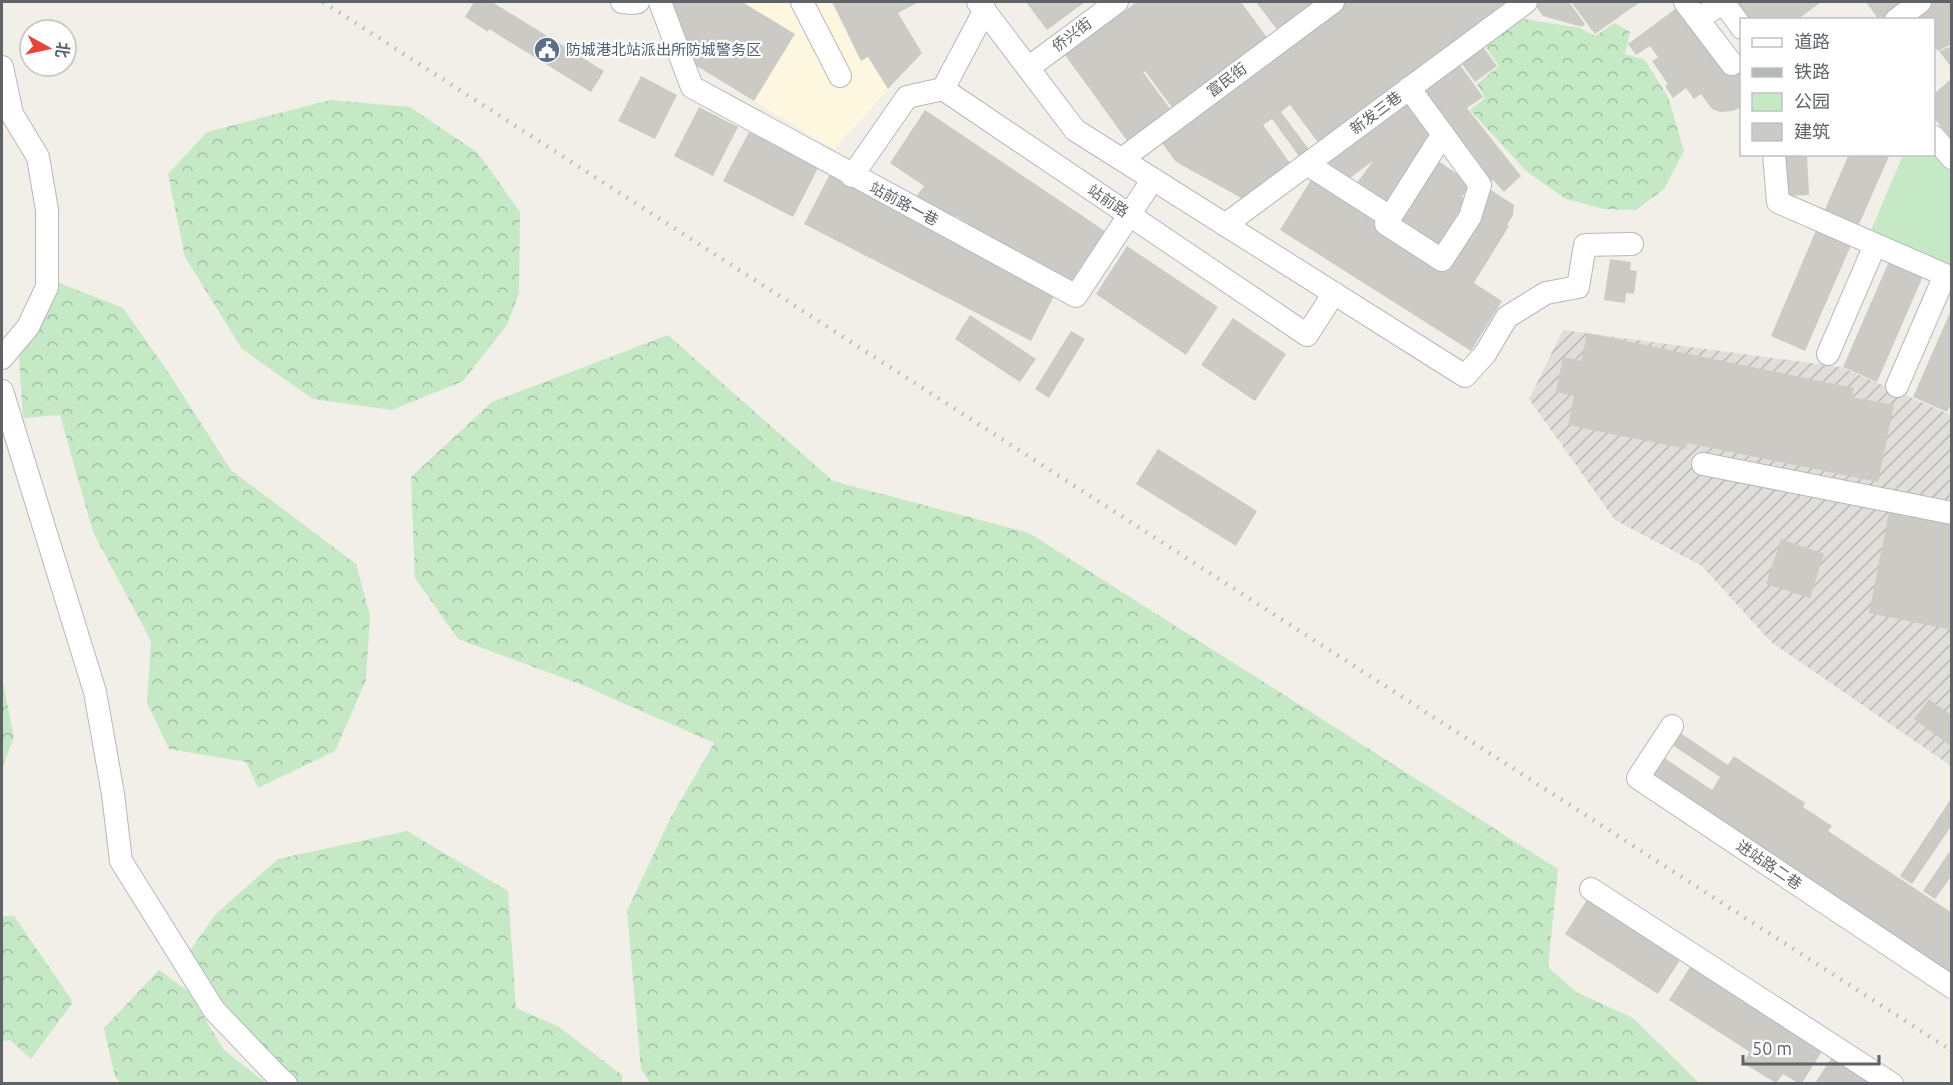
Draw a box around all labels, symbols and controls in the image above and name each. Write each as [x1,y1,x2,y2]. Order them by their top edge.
street label: 侨兴街 [1049,14,1095,55]
north arrow [18,18,78,78]
legend [1740,18,1935,156]
text: 道路 [1794,31,1830,51]
public building icon: 防城港北站派出所防城警务区 [532,35,562,65]
text: 北 [53,41,73,59]
place label: 防城港北站派出所防城警务区 [566,41,761,58]
street label: 富民街 [1204,59,1250,100]
text: 铁路 [1794,61,1830,81]
street label: 新发三巷 [1347,88,1405,137]
text: 公园 [1794,91,1830,111]
text: 建筑 [1794,121,1830,141]
street label: 站前路一巷 [867,178,941,229]
street label: 站前路 [1085,181,1132,220]
street label: 进站路二巷 [1733,837,1805,893]
scale bar [1743,1028,1880,1066]
text: 50 m [1752,1038,1792,1058]

